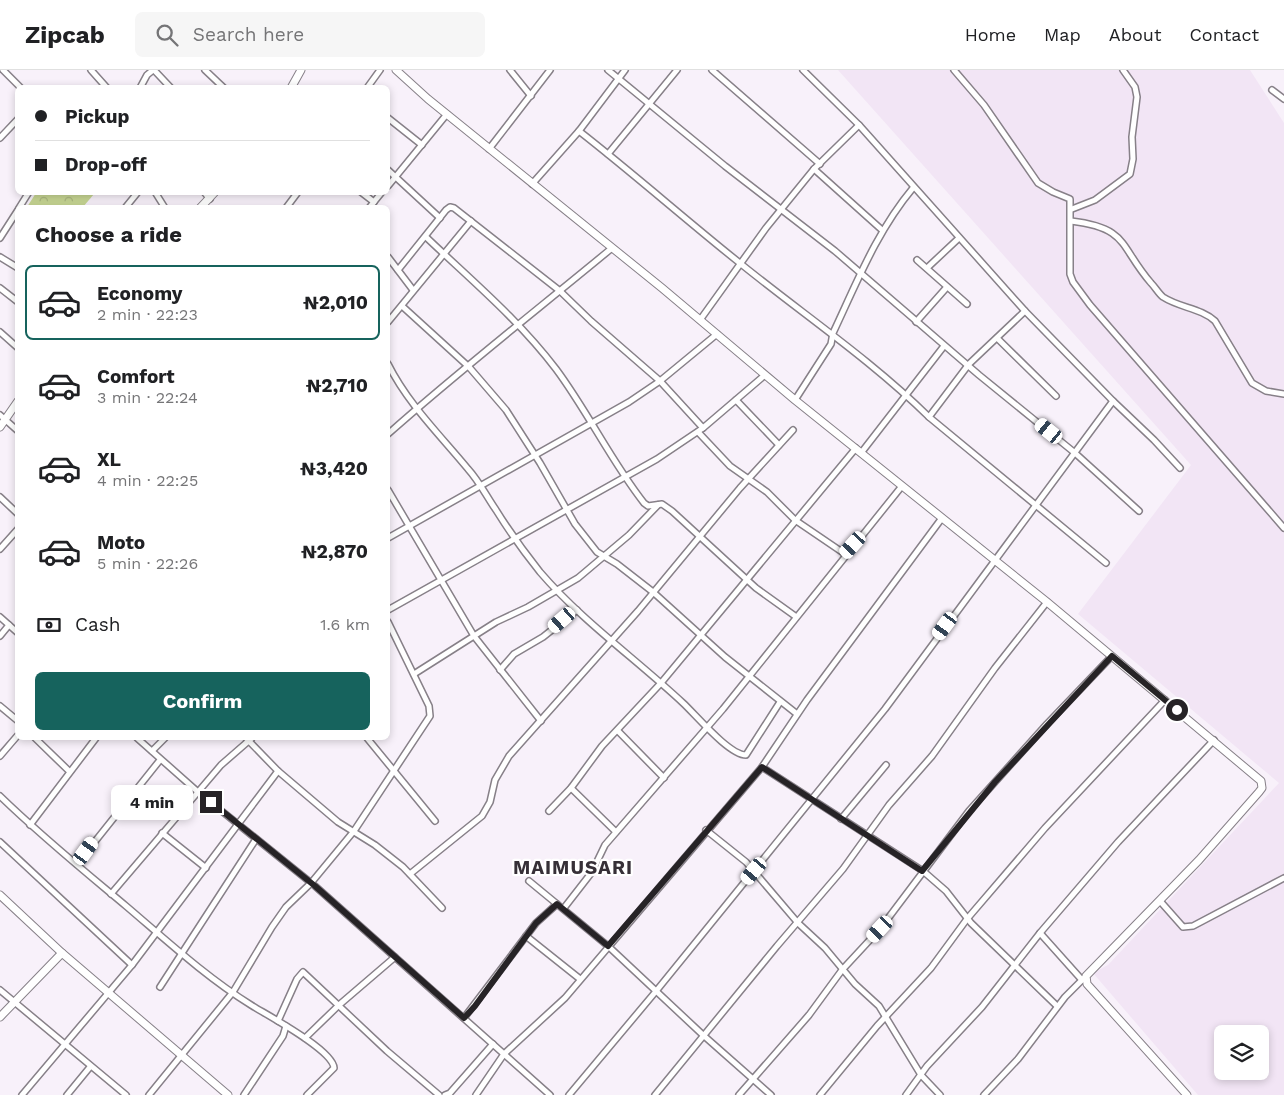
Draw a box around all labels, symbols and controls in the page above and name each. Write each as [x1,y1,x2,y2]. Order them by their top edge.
search box [135,12,485,57]
text: Zipcab [25,21,105,49]
icon: search [153,21,181,49]
text: Search here [193,23,304,46]
text: Home [965,24,1016,45]
text: Map [1044,24,1081,45]
text: About [1109,24,1161,45]
text: Contact [1189,24,1259,45]
text: Pickup [65,105,129,128]
text: Drop-off [65,153,147,176]
text: Choose a ride [35,222,182,247]
icon: car [37,280,82,325]
text: Economy [97,282,182,305]
text: ₦2,010 [303,291,368,314]
text: 2 min · 22:23 [97,305,198,324]
icon: car [37,363,82,408]
text: Comfort [97,365,175,388]
text: ₦2,710 [306,374,368,397]
text: 3 min · 22:24 [97,388,198,407]
car [1032,416,1065,446]
icon: car [37,446,82,491]
text: XL [97,448,121,471]
text: ₦3,420 [300,457,368,480]
text: 4 min · 22:25 [97,471,198,490]
icon: car [37,529,82,574]
car [837,529,868,561]
text: Moto [97,531,145,554]
text: ₦2,870 [301,540,368,563]
text: 5 min · 22:26 [97,554,198,573]
car [545,604,578,636]
car [930,609,959,643]
icon: cash [35,611,63,639]
text: Cash [75,613,121,636]
text: 1.6 km [320,615,370,634]
button: Confirm [35,672,370,730]
route start [1166,699,1188,721]
callout: 4 min [111,784,194,820]
route end [200,791,222,813]
text: 4 min [130,793,174,812]
car [71,834,100,868]
car [738,855,769,887]
district label: MAIMUSARI [513,856,633,879]
car [864,913,895,945]
map controls [1214,1025,1269,1080]
button: layers [1214,1025,1269,1080]

